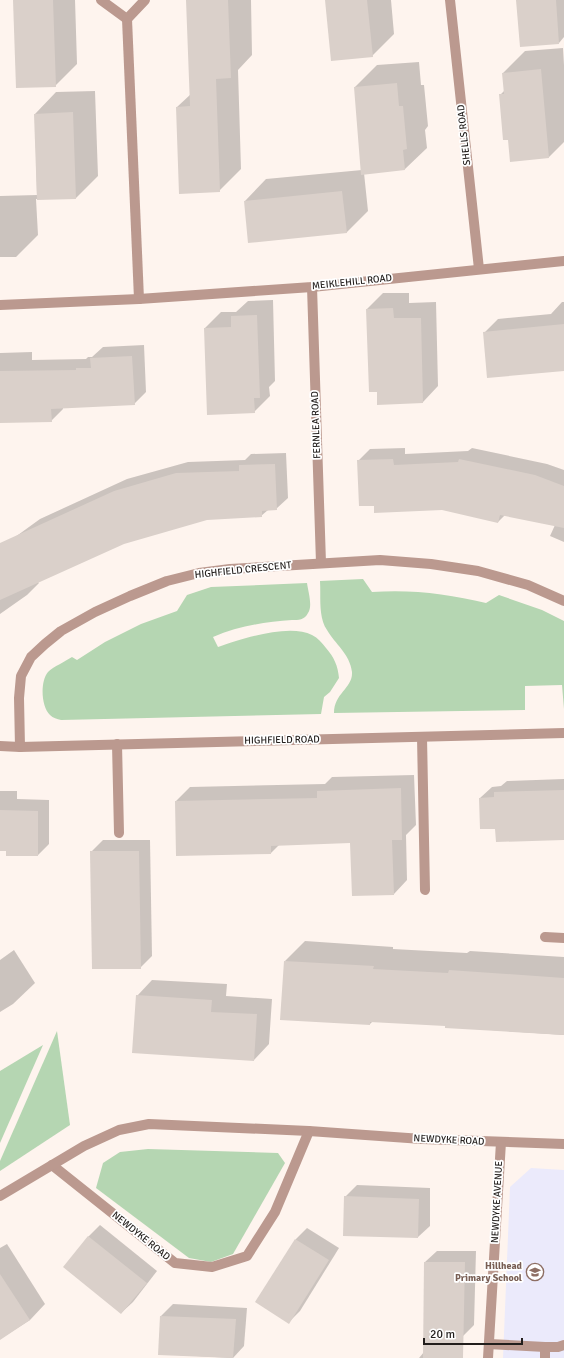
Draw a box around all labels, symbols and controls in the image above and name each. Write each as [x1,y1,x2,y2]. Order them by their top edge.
street label: SHELLS ROAD [455,104,473,166]
street label: MEIKLEHILL ROAD [311,272,393,292]
street label: FERNLEA ROAD [309,391,323,459]
street label: HIGHFIELD CRESCENT [194,559,292,581]
street label: HIGHFIELD ROAD [244,733,320,747]
street label: NEWDYKE ROAD [413,1132,485,1148]
street label: NEWDYKE AVENUE [489,1160,505,1243]
street label: NEWDYKE ROAD [110,1209,172,1263]
place label: Hillhead Primary School [455,1260,523,1284]
school or university icon: Hillhead Primary School [525,1262,545,1282]
scale bar [424,1320,522,1346]
text: 20 m [430,1327,455,1342]

